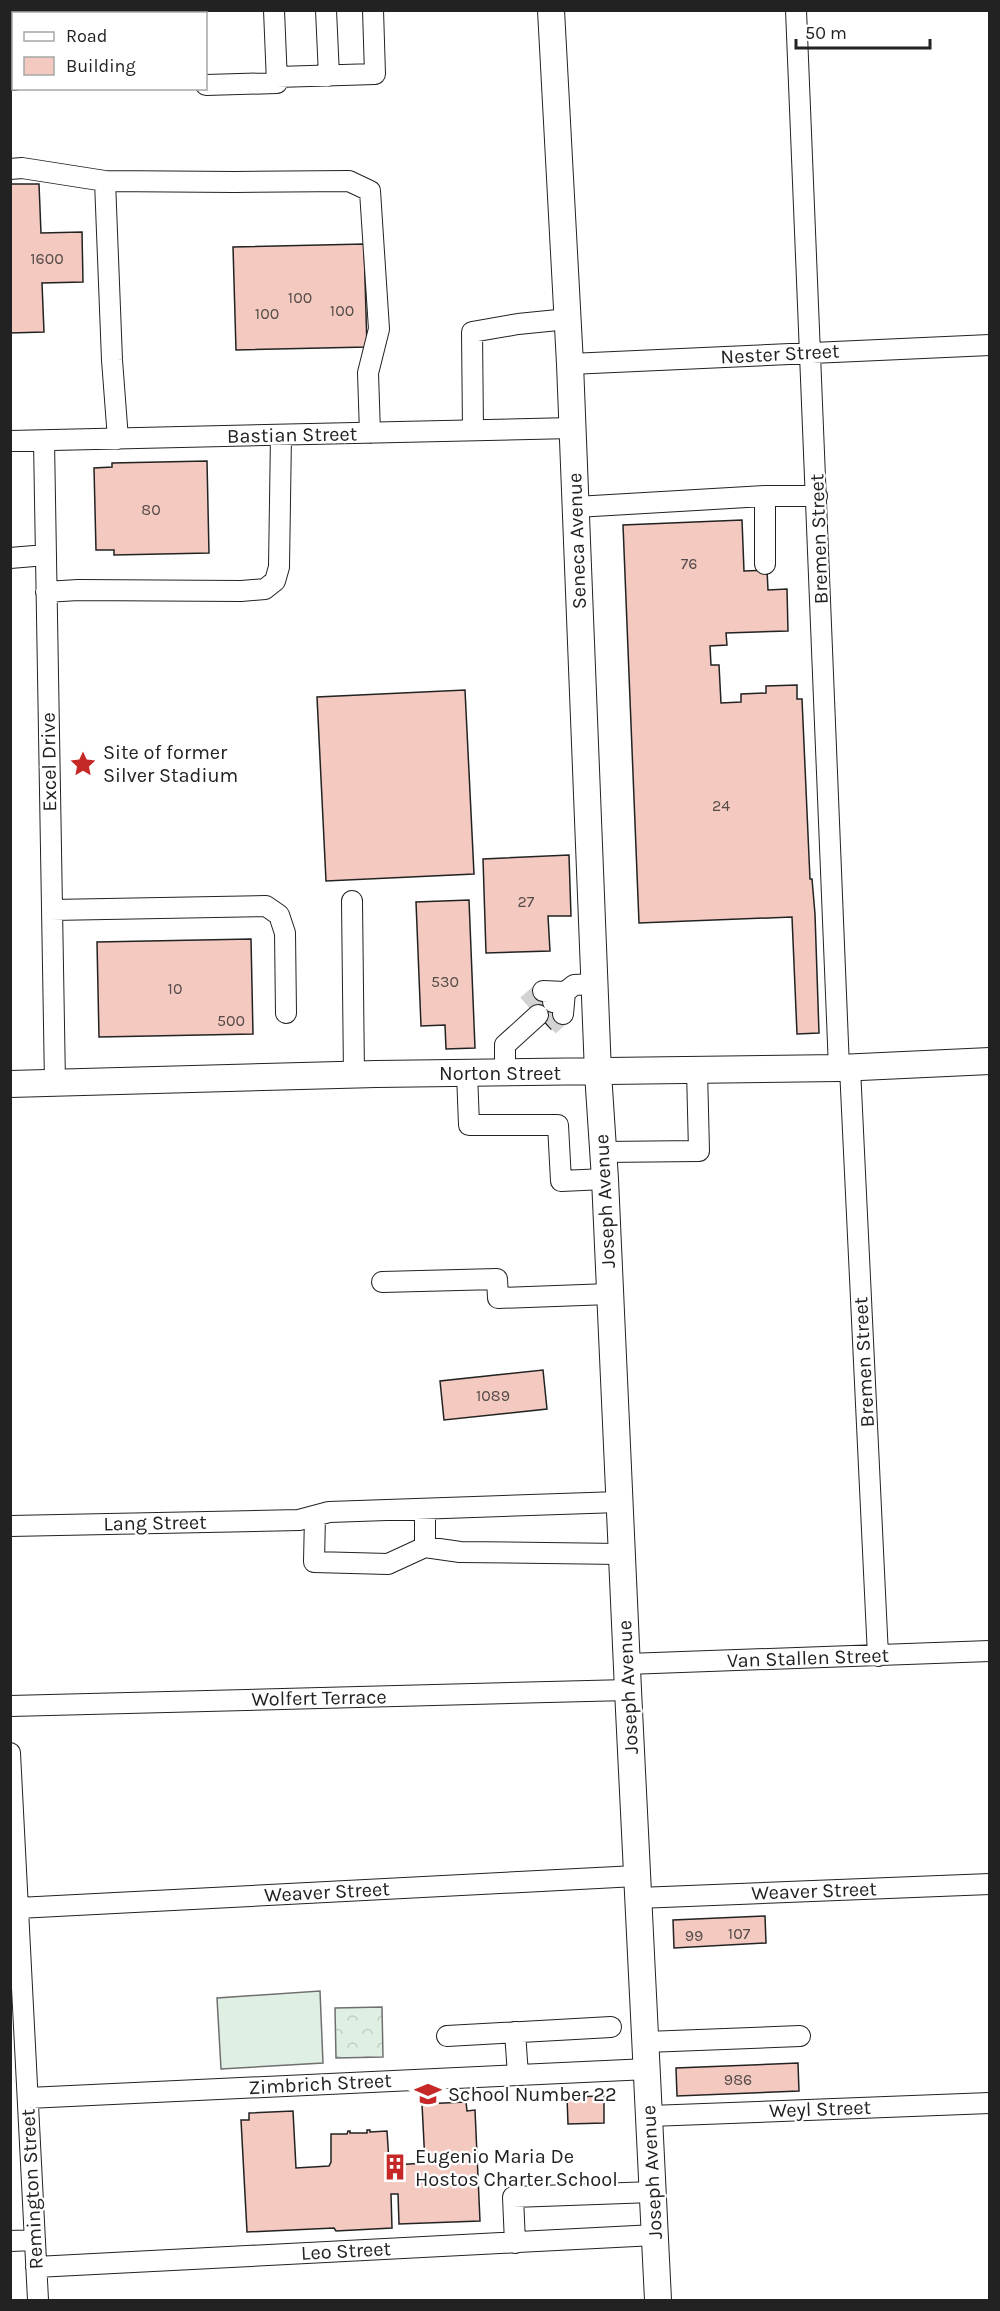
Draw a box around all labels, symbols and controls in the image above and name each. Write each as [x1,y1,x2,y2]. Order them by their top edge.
legend [12,12,207,90]
scale bar [796,12,930,50]
text: 50 m [805,22,847,44]
text: Road [66,25,107,47]
text: Building [66,55,136,77]
house number: 1600 [30,249,64,268]
house number: 100 [288,288,312,307]
house number: 100 [330,301,354,320]
house number: 100 [255,304,279,323]
street label: Nester Street [720,339,841,369]
street label: Bastian Street [227,422,358,448]
street label: Seneca Avenue [563,472,591,610]
street label: Bremen Street [805,473,833,605]
house number: 80 [141,500,161,519]
house number: 76 [681,554,697,573]
street label: Excel Drive [37,712,61,812]
place label: Site of former Silver Stadium [103,741,238,787]
place icon: Site of former Silver Stadium [68,749,98,779]
house number: 24 [712,796,730,815]
house number: 27 [518,892,535,911]
house number: 530 [431,972,459,991]
house number: 10 [168,979,182,998]
house number: 500 [217,1011,245,1030]
street label: Norton Street [439,1062,561,1085]
street label: Joseph Avenue [590,1133,620,1269]
street label: Bremen Street [849,1296,879,1428]
house number: 1089 [476,1386,510,1405]
street label: Lang Street [103,1511,207,1535]
street label: Joseph Avenue [613,1619,643,1755]
street label: Van Stallen Street [727,1644,890,1672]
street label: Wolfert Terrace [251,1685,387,1711]
street label: Weaver Street [264,1877,391,1907]
street label: Weaver Street [751,1877,878,1905]
house number: 107 [728,1924,751,1943]
house number: 99 [685,1926,703,1945]
street label: Zimbrich Street [248,2069,393,2099]
house number: 986 [724,2070,752,2089]
school or university icon: School Number 22 [413,2079,443,2109]
place label: School Number 22 [448,2083,616,2106]
street label: Weyl Street [769,2096,872,2122]
street label: Joseph Avenue [637,2104,667,2240]
street label: Remington Street [16,2108,48,2270]
place label: Eugenio Maria De Hostos Charter School [415,2145,618,2191]
building icon: Eugenio Maria De Hostos Charter School [380,2152,410,2182]
street label: Leo Street [300,2237,392,2265]

